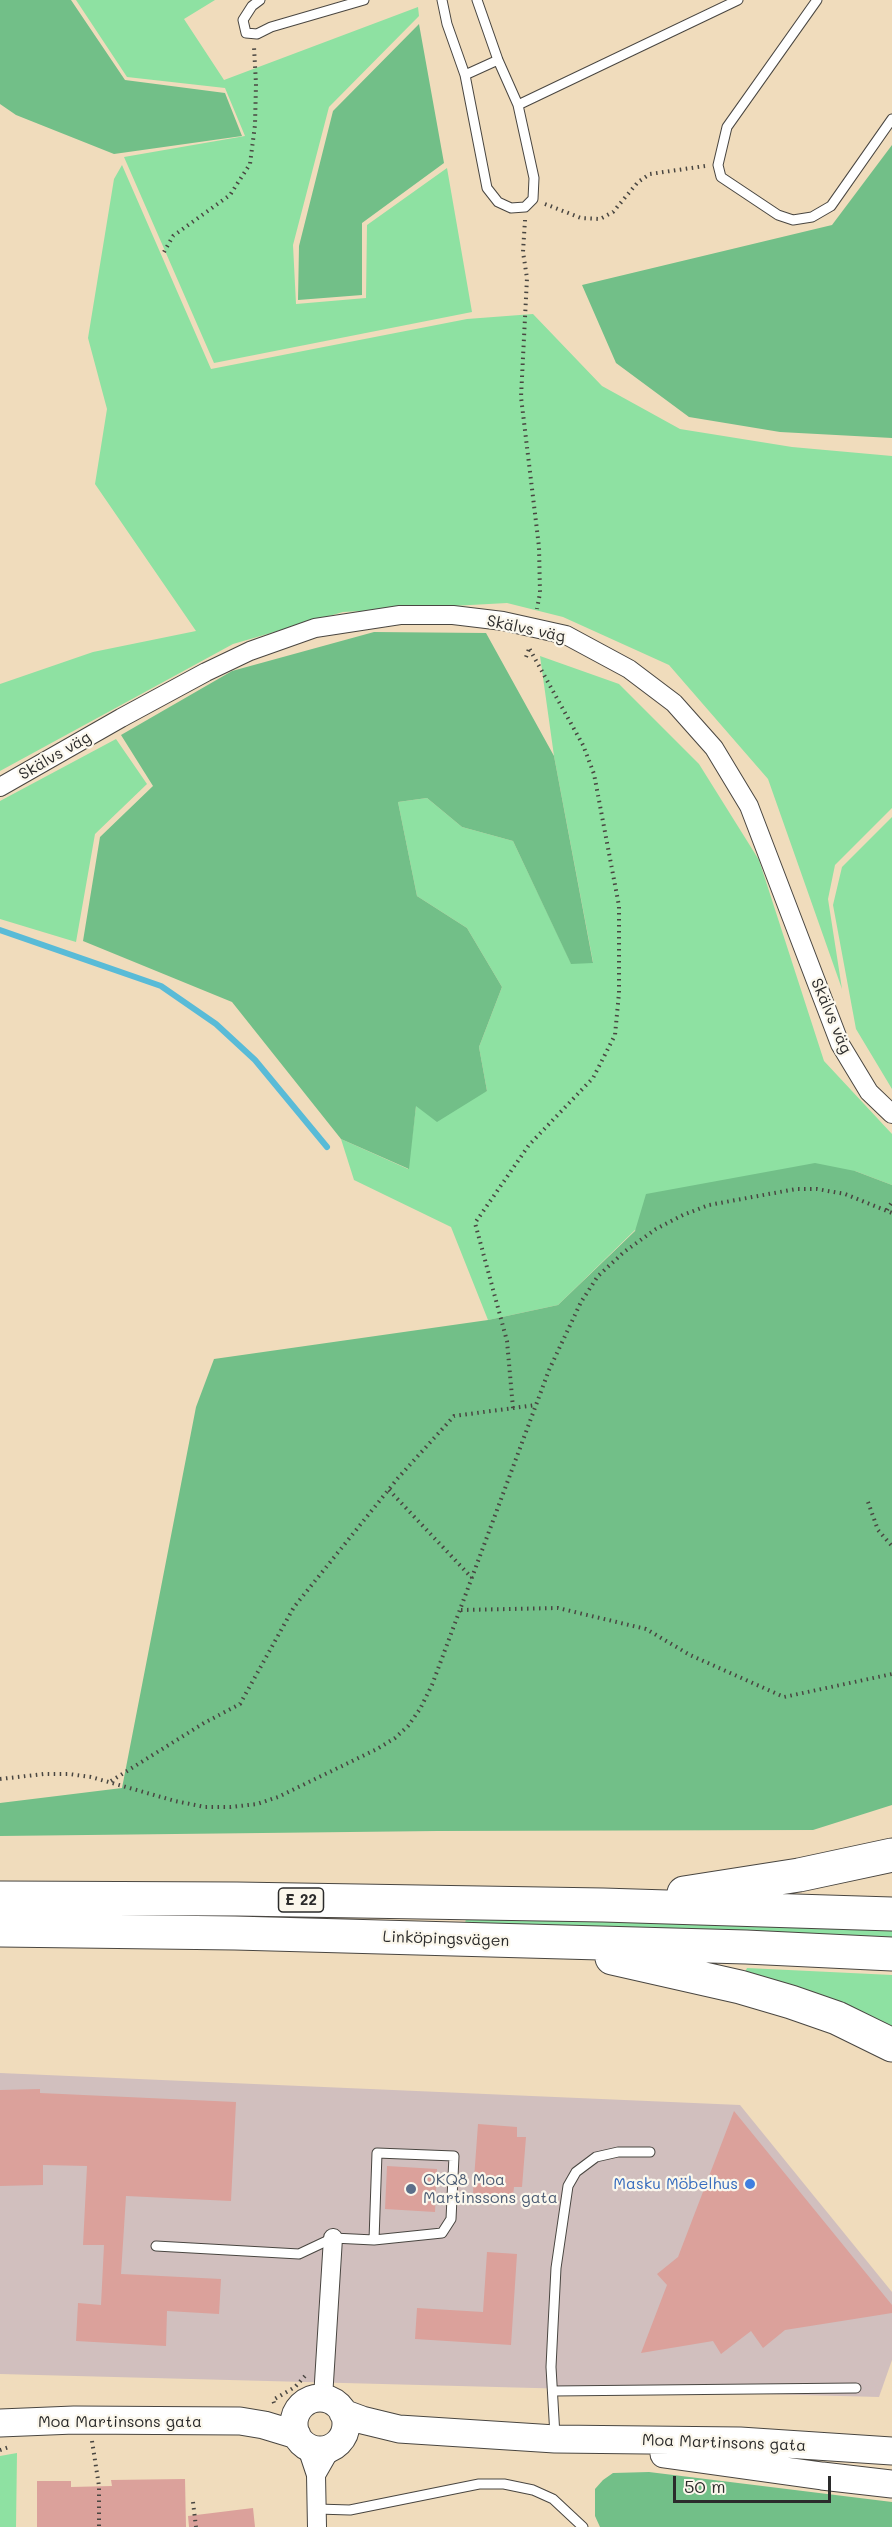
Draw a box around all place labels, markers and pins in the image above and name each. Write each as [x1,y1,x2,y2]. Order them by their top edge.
place label: OKQ8 Moa Martinssons gata [423,2170,558,2208]
place label: Masku Möbelhus [613,2174,738,2194]
marker: Masku Möbelhus [743,2177,757,2191]
marker: OKQ8 Moa Martinssons gata [404,2182,418,2196]

